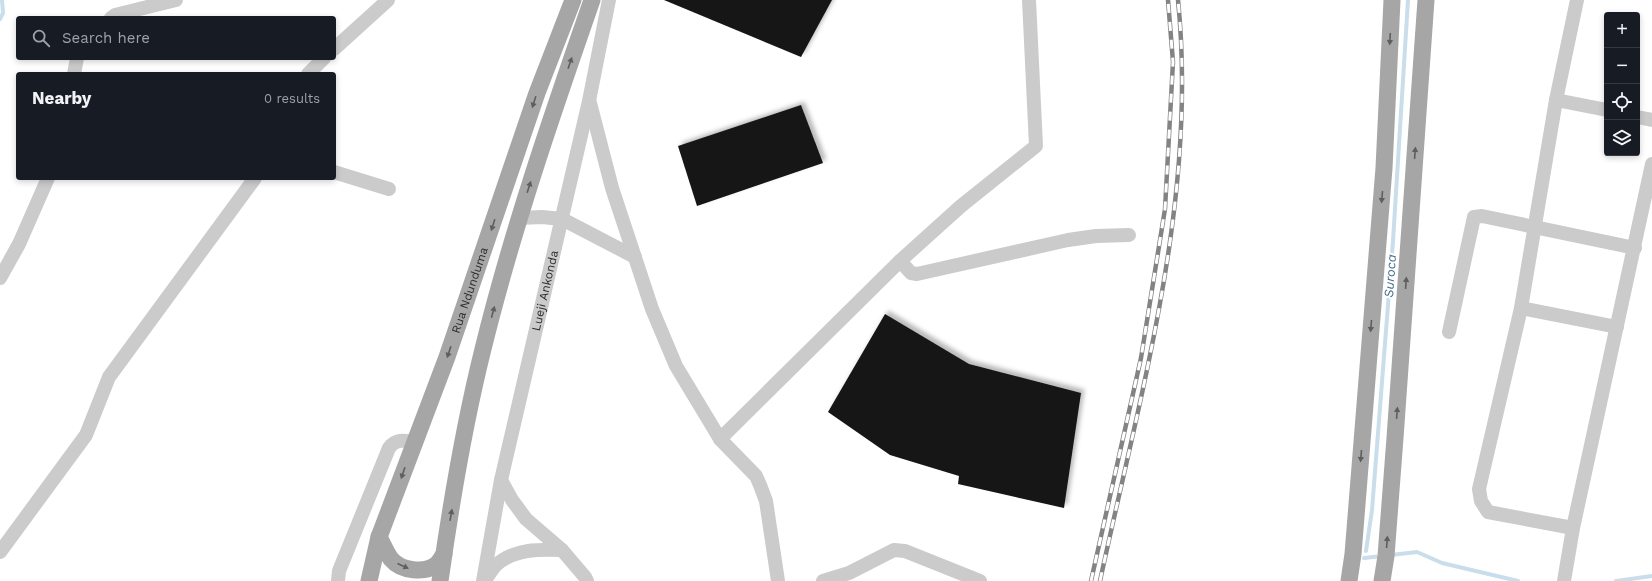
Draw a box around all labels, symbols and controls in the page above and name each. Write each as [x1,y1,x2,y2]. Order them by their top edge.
map controls [1604,12,1640,156]
button: + [1604,12,1640,48]
search box [16,16,336,60]
icon: search [30,27,52,49]
text: Search here [62,29,150,47]
one-way arrow [1387,33,1393,46]
button: − [1604,48,1640,84]
one-way arrow [567,57,573,69]
button: locate [1604,84,1640,120]
text: Nearby [32,88,91,108]
text: 0 results [264,91,320,106]
one-way arrow [531,96,537,108]
button: layers [1604,120,1640,156]
one-way arrow [1411,147,1418,159]
one-way arrow [526,180,532,192]
one-way arrow [1378,191,1385,203]
one-way arrow [489,219,495,231]
street label: Rua Ndunduma [449,245,491,335]
street label: Lueji Ankonda [529,249,561,332]
water label: Suroca [1381,254,1399,298]
one-way arrow [1402,277,1409,289]
one-way arrow [490,306,496,318]
one-way arrow [1368,320,1375,332]
one-way arrow [445,346,451,358]
one-way arrow [1393,407,1400,419]
one-way arrow [1358,450,1364,462]
one-way arrow [399,468,405,480]
one-way arrow [448,509,454,521]
one-way arrow [1383,536,1390,548]
one-way arrow [397,563,408,569]

